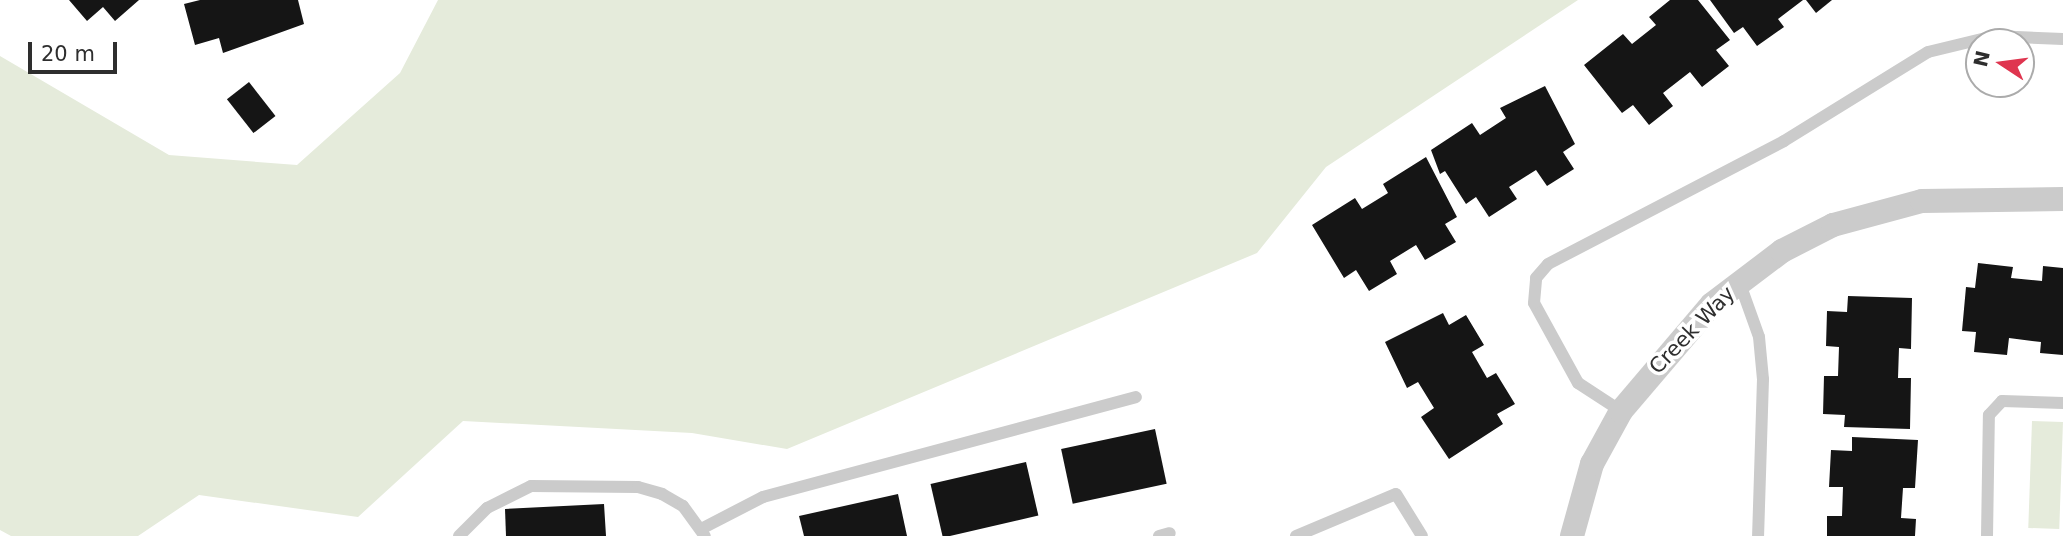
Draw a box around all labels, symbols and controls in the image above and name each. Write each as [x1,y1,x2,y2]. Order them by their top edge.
scale bar [32,28,121,72]
north arrow [1965,28,2035,98]
text: 20 m [41,42,95,66]
text: N [1969,49,1994,69]
street label: Creek Way [1644,281,1740,379]

